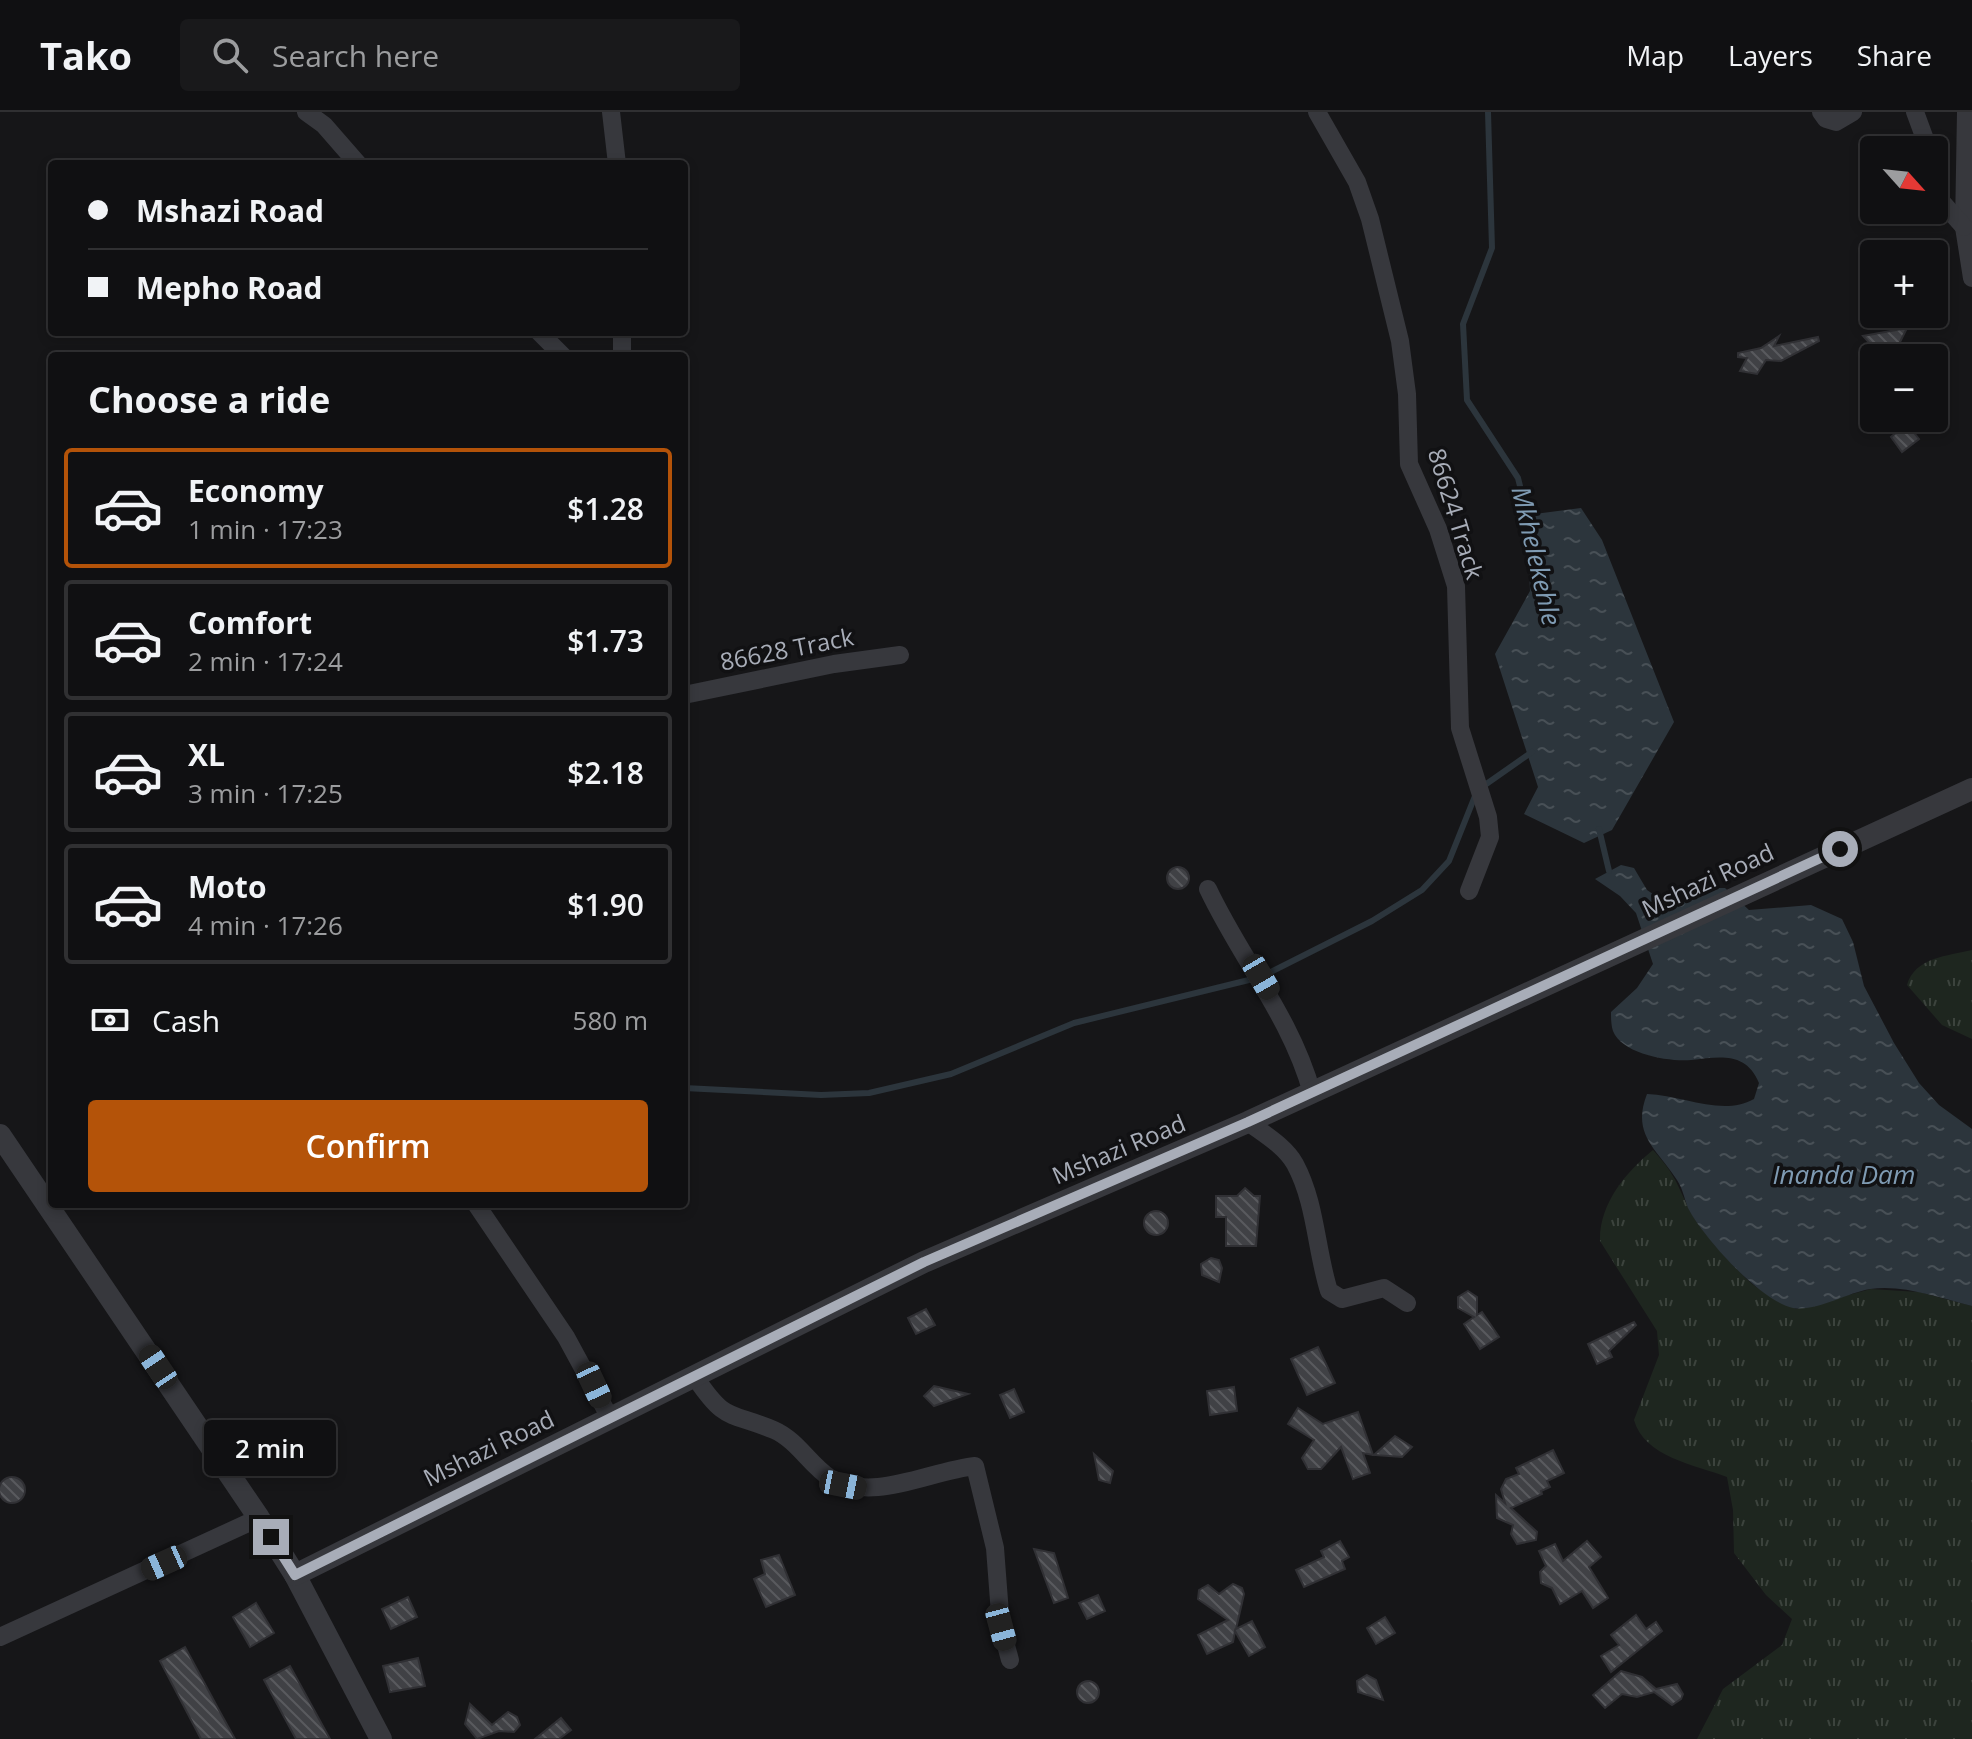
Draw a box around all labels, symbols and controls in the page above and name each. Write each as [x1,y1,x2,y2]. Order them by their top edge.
search box [180,19,740,91]
text: Tako [40,29,132,81]
icon: search [208,33,252,77]
text: Search here [272,35,439,76]
text: Map [1626,36,1684,74]
text: Layers [1728,36,1813,74]
text: Share [1857,36,1932,74]
north arrow [1860,136,1948,224]
map controls [1860,136,1948,432]
text: Mshazi Road [136,190,324,231]
button: + [1860,240,1948,328]
text: Mepho Road [136,267,323,308]
button: − [1860,344,1948,432]
text: Choose a ride [88,375,330,424]
street label: 86624 Track [1421,444,1492,583]
text: Economy [188,470,324,511]
icon: car [92,472,164,544]
water label: Mkhelekehle [1503,483,1571,629]
text: $1.28 [567,488,644,529]
text: 1 min · 17:23 [188,511,343,547]
text: Comfort [188,602,312,643]
icon: car [92,604,164,676]
street label: 86628 Track [717,619,857,678]
text: $1.73 [567,620,644,661]
text: 2 min · 17:24 [188,643,343,679]
text: XL [188,734,225,775]
icon: car [92,736,164,808]
text: $2.18 [567,752,644,793]
text: 3 min · 17:25 [188,775,343,811]
route start [1822,831,1858,867]
street label: Mshazi Road [1636,835,1779,925]
text: Moto [188,866,266,907]
icon: car [92,868,164,940]
text: $1.90 [567,884,644,925]
text: 4 min · 17:26 [188,907,343,943]
car [1239,950,1283,1004]
icon: cash [88,998,132,1042]
text: Cash [152,1000,220,1041]
text: 580 m [573,1002,648,1038]
button: Confirm [88,1100,648,1192]
street label: Mshazi Road [1047,1106,1190,1192]
water label: Inanda Dam [1773,1156,1915,1192]
car [135,1340,181,1394]
car [573,1358,615,1412]
street label: Mshazi Road [417,1402,559,1494]
callout: 2 min [205,1421,337,1477]
text: 2 min [235,1430,305,1466]
car [817,1469,869,1501]
route end [253,1519,289,1555]
car [137,1542,191,1584]
car [983,1601,1019,1653]

